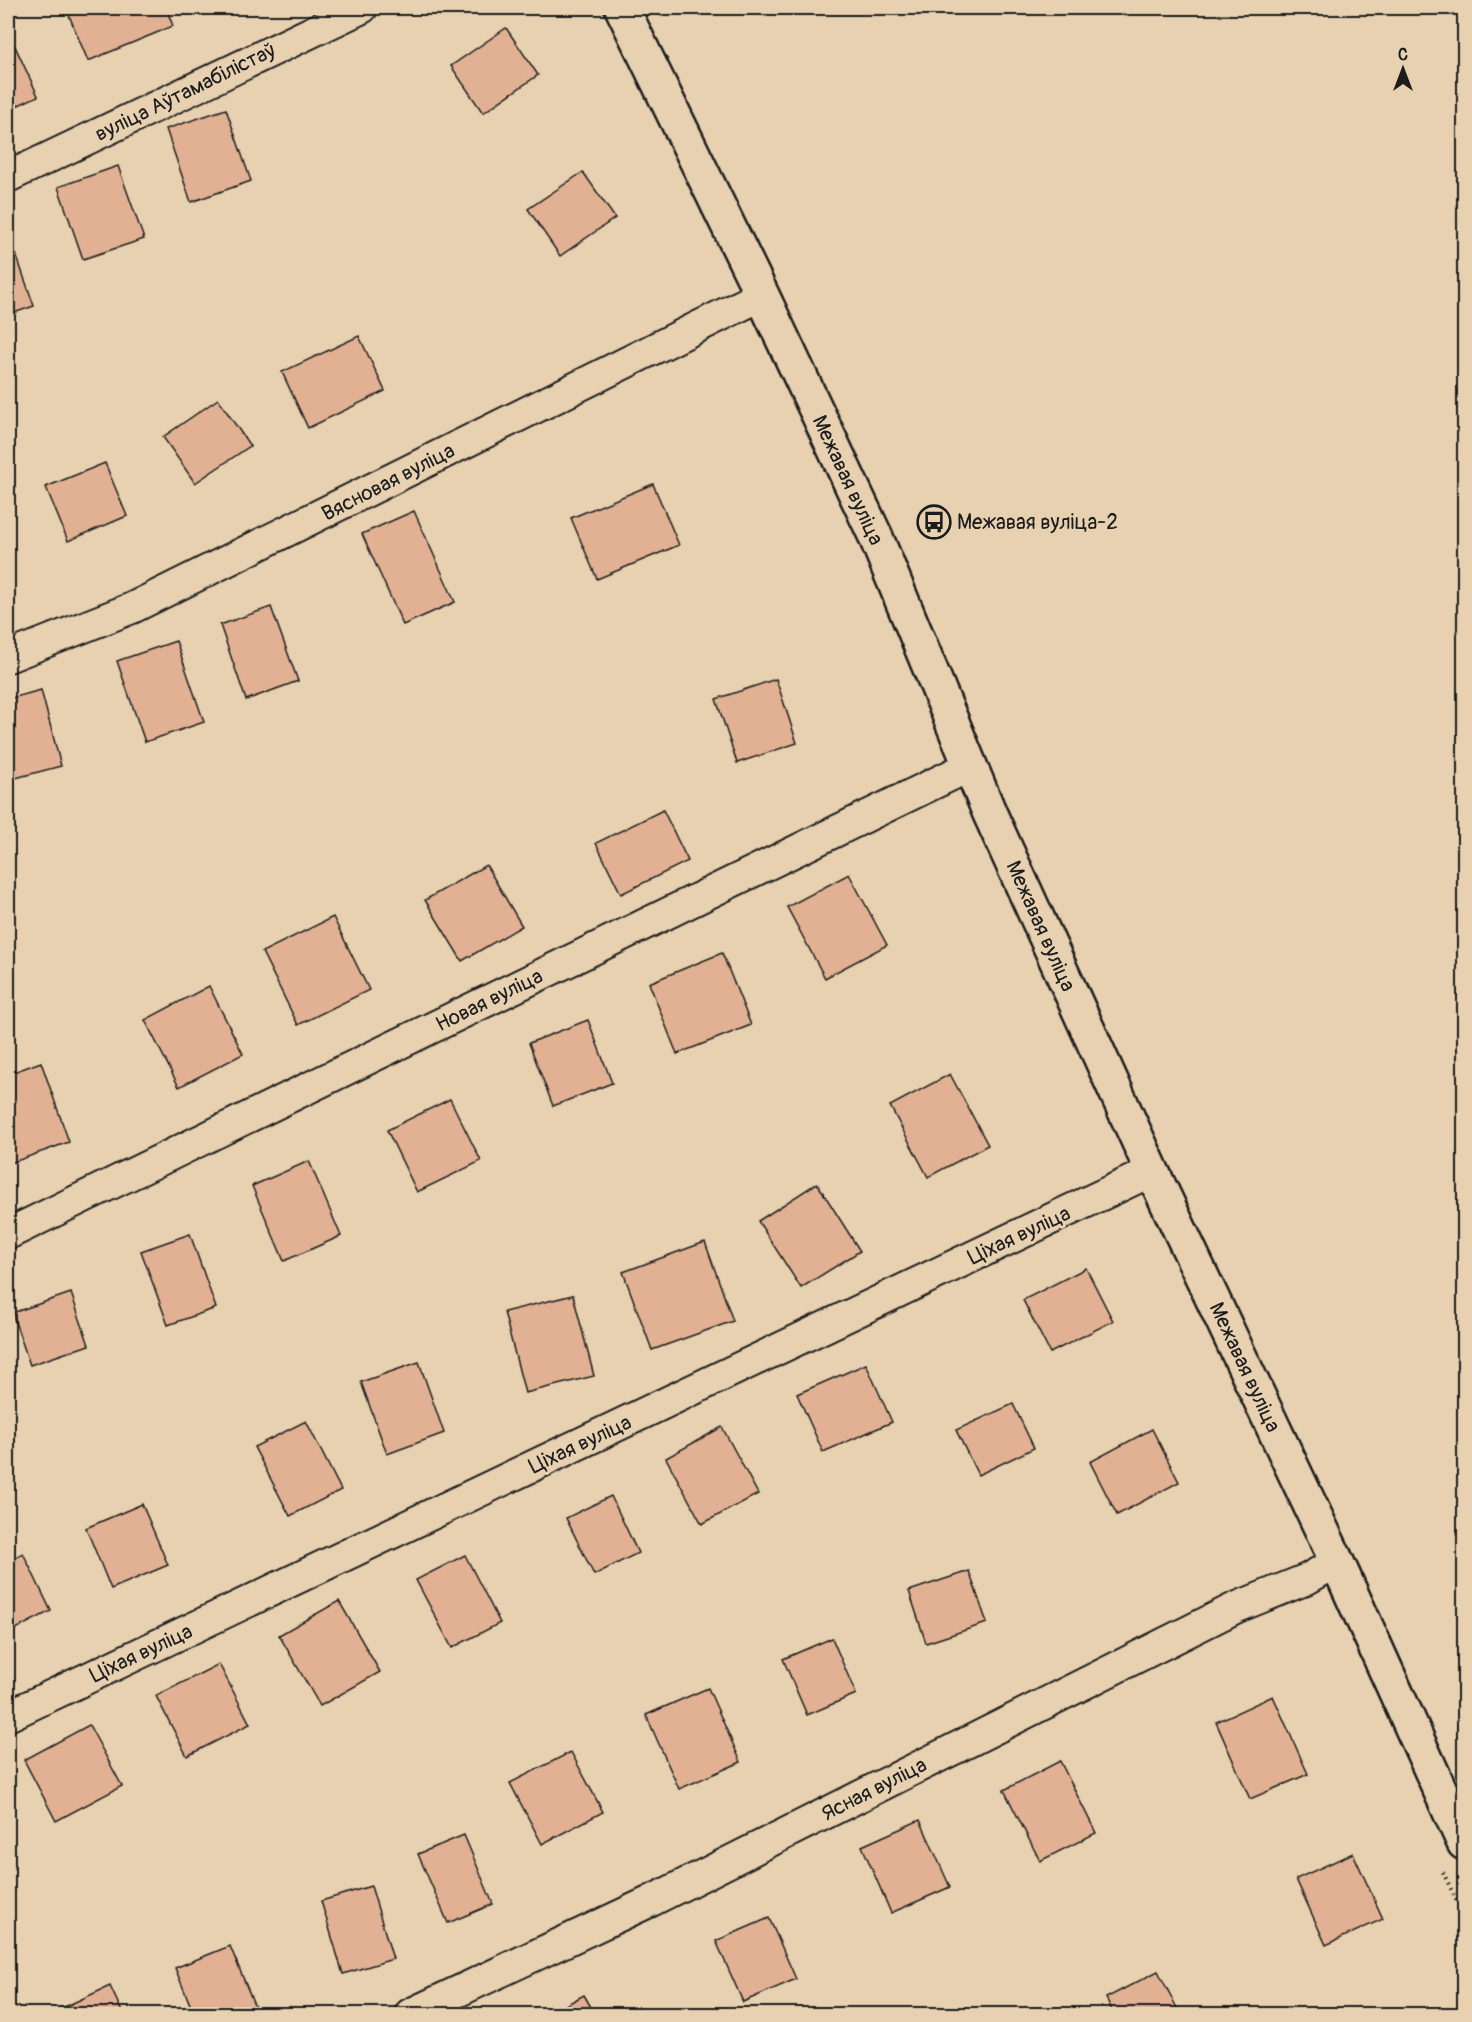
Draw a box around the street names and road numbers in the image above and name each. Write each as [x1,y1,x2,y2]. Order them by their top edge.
street label: вуліца Аўтамабілістаў [90,37,280,148]
street label: Межавая вуліца [806,411,889,549]
street label: Вясновая вуліца [317,437,459,528]
street label: Межавая вуліца [1000,857,1081,996]
street label: Новая вуліца [431,963,547,1038]
street label: Ціхая вуліца [963,1200,1075,1271]
street label: Межавая вуліца [1203,1298,1286,1436]
street label: Ціхая вуліца [524,1409,636,1480]
street label: Ціхая вуліца [85,1618,197,1689]
street label: Ясная вуліца [817,1751,931,1827]

